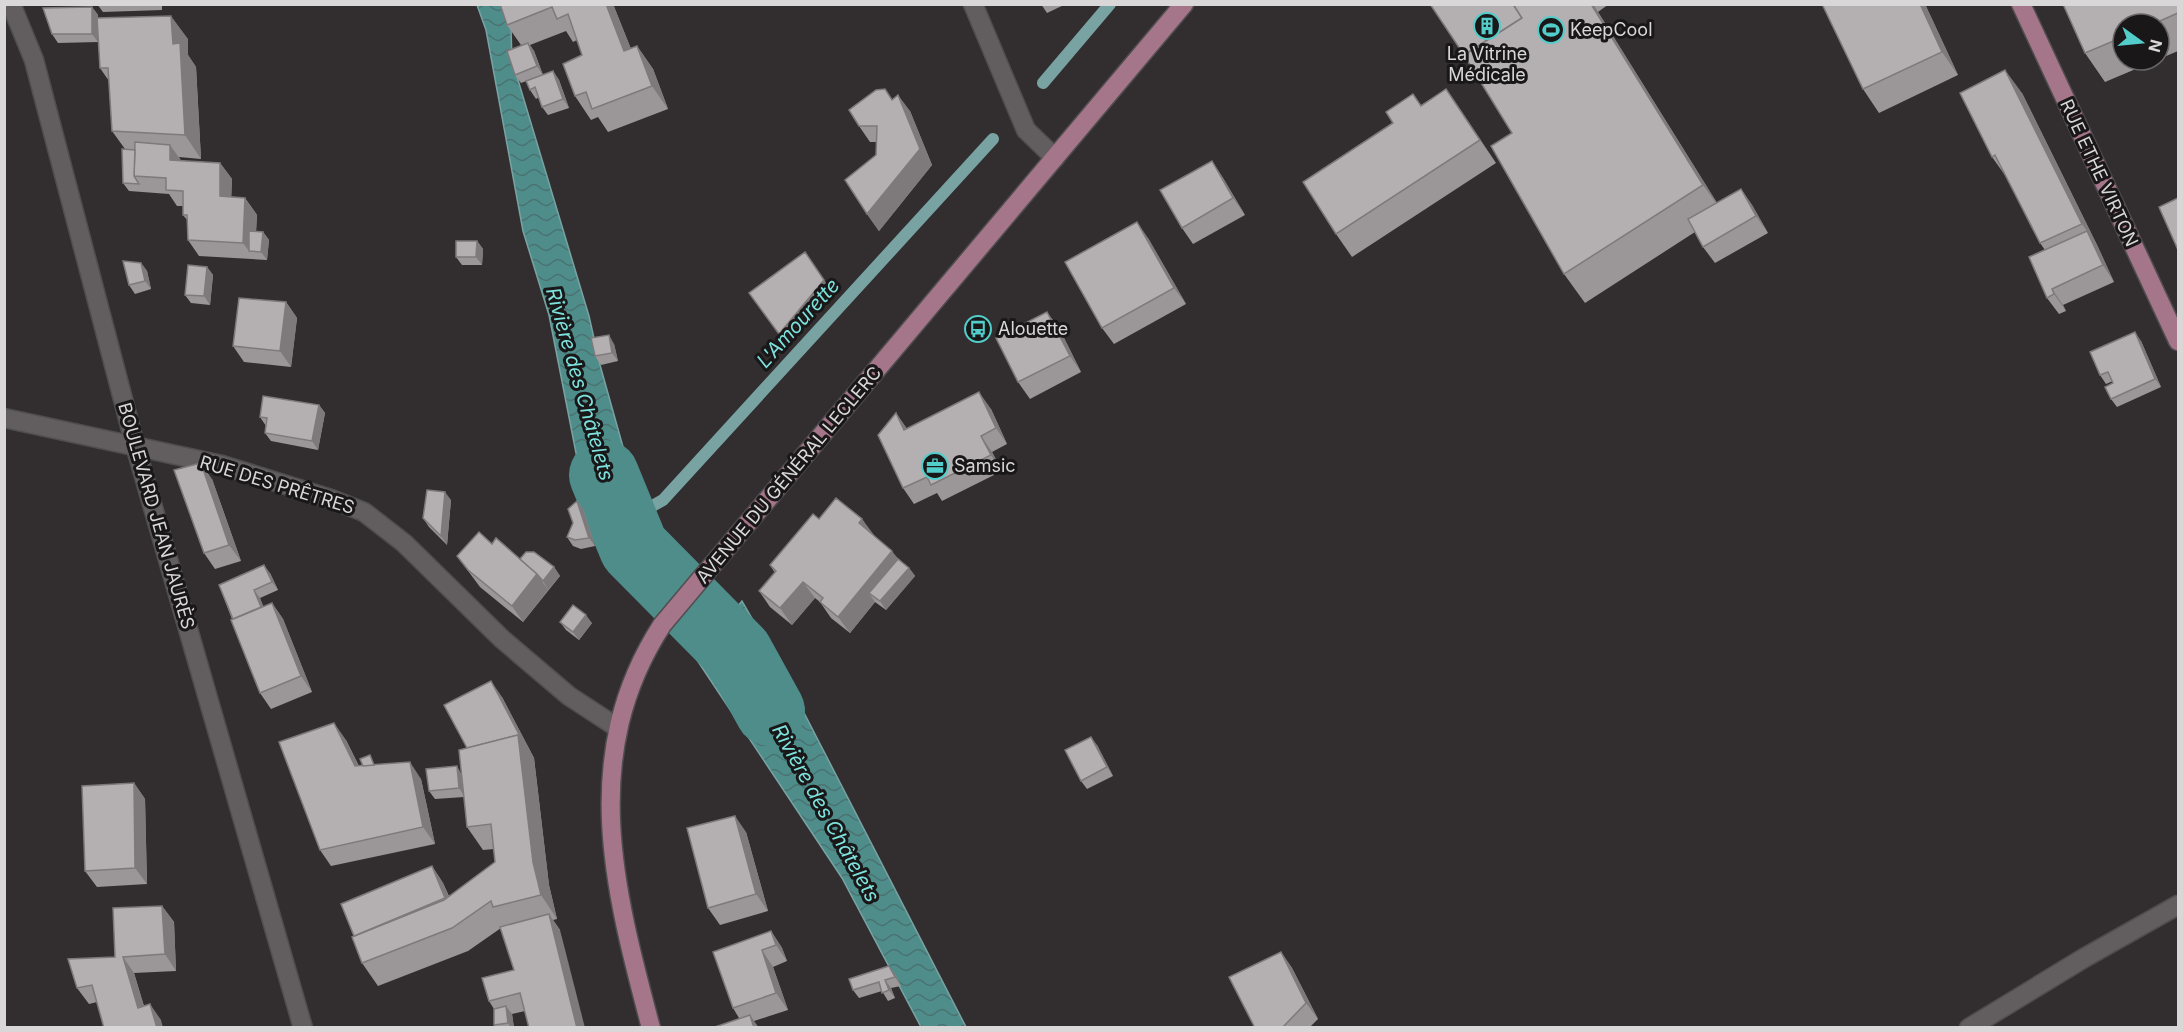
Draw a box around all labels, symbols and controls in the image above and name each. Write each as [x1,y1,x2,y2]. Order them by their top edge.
building icon: La Vitrine Médicale [1472,11,1502,41]
north arrow [2111,12,2171,72]
sports icon: KeepCool [1536,15,1566,45]
place label: KeepCool [1570,19,1653,40]
text: N [2144,37,2167,54]
place label: La Vitrine Médicale [1447,43,1527,85]
street label: RUE ETHE VIRTON [2056,96,2143,250]
water label: L'Amourette [752,273,844,373]
water label: Rivière des Châtelets [541,285,619,483]
bus stop icon: Alouette [963,314,993,344]
place label: Alouette [998,318,1068,339]
street label: AVENUE DU GÉNÉRAL LECLERC [691,361,886,587]
street label: BOULEVARD JEAN JAURÈS [114,400,200,632]
street label: RUE DES PRÊTRES [197,450,357,518]
office icon: Samsic [920,451,950,481]
place label: Samsic [954,455,1016,476]
water label: Rivière des Châtelets [767,720,885,906]

